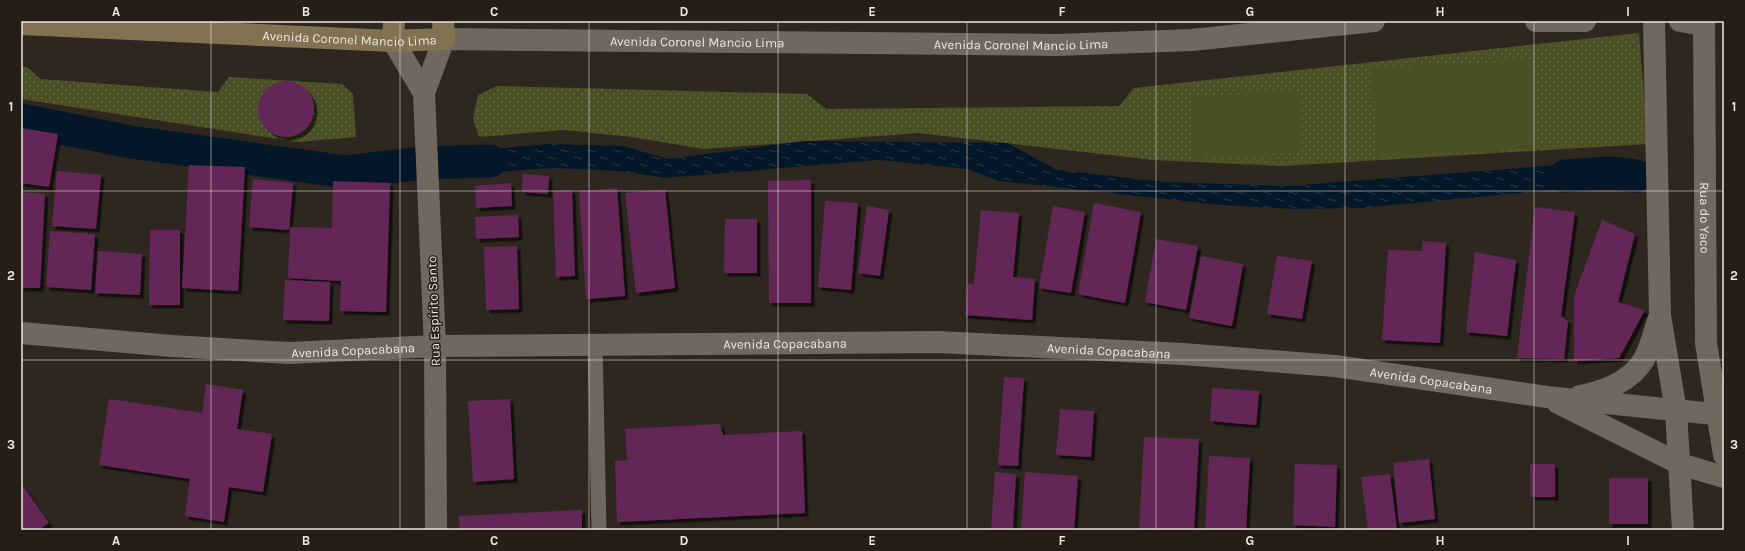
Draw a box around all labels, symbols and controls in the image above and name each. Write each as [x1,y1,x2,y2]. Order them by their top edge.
text: A [112,4,120,19]
text: B [302,4,310,19]
text: C [490,4,498,19]
text: D [680,4,689,19]
text: E [868,4,876,19]
text: F [1058,4,1066,19]
text: G [1246,4,1254,19]
text: H [1435,4,1445,19]
text: I [1626,4,1630,19]
street label: Avenida Coronel Mancio Lima [262,28,437,49]
street label: Avenida Coronel Mancio Lima [610,34,784,50]
street label: Avenida Coronel Mancio Lima [934,36,1109,53]
text: 1 [9,99,13,114]
text: 1 [1732,99,1736,114]
street label: Rua do Yaco [1697,182,1712,254]
street label: Rua Espírito Santo [424,256,443,366]
text: 2 [7,268,15,283]
text: 2 [1730,268,1738,283]
street label: Avenida Copacabana [723,336,847,352]
street label: Avenida Copacabana [291,340,415,361]
street label: Avenida Copacabana [1047,340,1171,361]
street label: Avenida Copacabana [1369,364,1494,397]
text: 3 [7,437,15,452]
text: 3 [1730,437,1738,452]
text: A [112,533,120,548]
text: B [302,533,310,548]
text: C [490,533,498,548]
text: D [680,533,689,548]
text: E [868,533,876,548]
text: F [1058,533,1066,548]
text: G [1246,533,1254,548]
text: H [1435,533,1445,548]
text: I [1626,533,1630,548]

